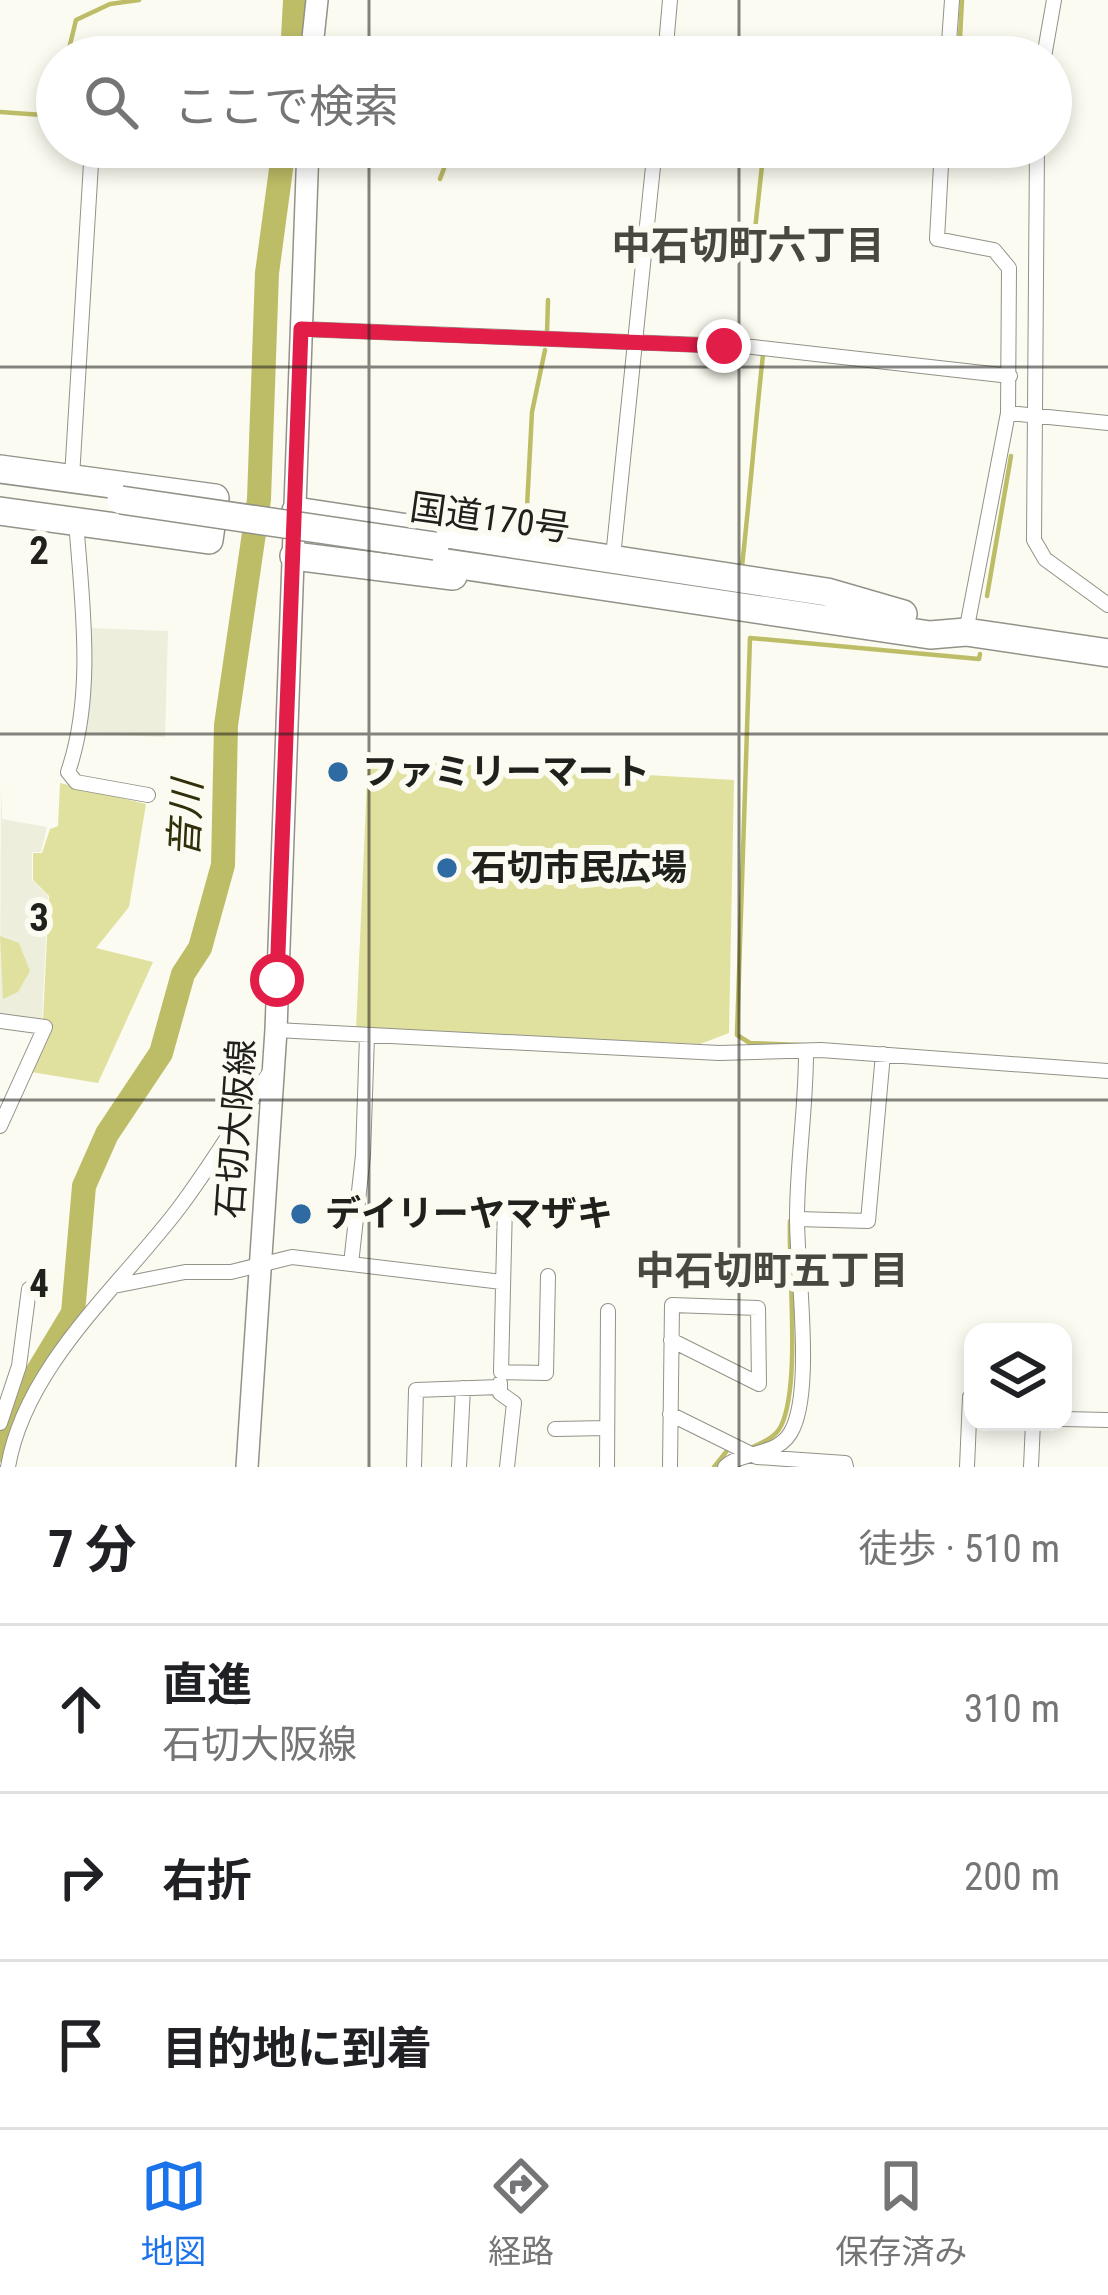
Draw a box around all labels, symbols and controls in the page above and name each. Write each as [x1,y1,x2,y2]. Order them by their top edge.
search box [36,36,1072,168]
icon: search [78,69,144,135]
text: ここで検索 [174,80,399,133]
district label: 中石切町六丁目 [611,223,885,269]
route end [697,319,751,373]
street label: 国道170号 [407,486,573,550]
text: 2 [29,528,49,574]
place label: ファミリーマート [362,751,650,793]
marker: ファミリーマート [325,759,351,785]
water label: 音川 [161,775,211,859]
place label: 石切市民広場 [471,847,687,889]
marker: 石切市民広場 [434,855,460,881]
text: 3 [29,895,49,941]
route start [250,953,304,1007]
street label: 石切大阪線 [209,1038,263,1220]
place label: デイリーヤマザキ [325,1193,613,1235]
marker: デイリーヤマザキ [288,1201,314,1227]
district label: 中石切町五丁目 [635,1248,909,1294]
text: 4 [29,1261,49,1307]
map controls [964,1323,1072,1431]
button: layers [964,1323,1072,1431]
text: 7 分 [48,1520,137,1579]
text: 徒歩 · 510 m [859,1526,1060,1572]
text: 直進 [162,1658,252,1711]
icon: ahead [48,1676,114,1742]
text: 310 m [964,1686,1060,1732]
text: 石切大阪線 [162,1722,357,1768]
icon: right [48,1844,114,1910]
text: 右折 [162,1854,252,1907]
text: 200 m [964,1854,1060,1900]
icon: arrive [48,2012,114,2078]
text: 目的地に到着 [162,2022,432,2075]
tab: 地図 [141,2153,207,2273]
tab: 経路 [488,2153,554,2273]
tab: 保存済み [835,2153,967,2273]

